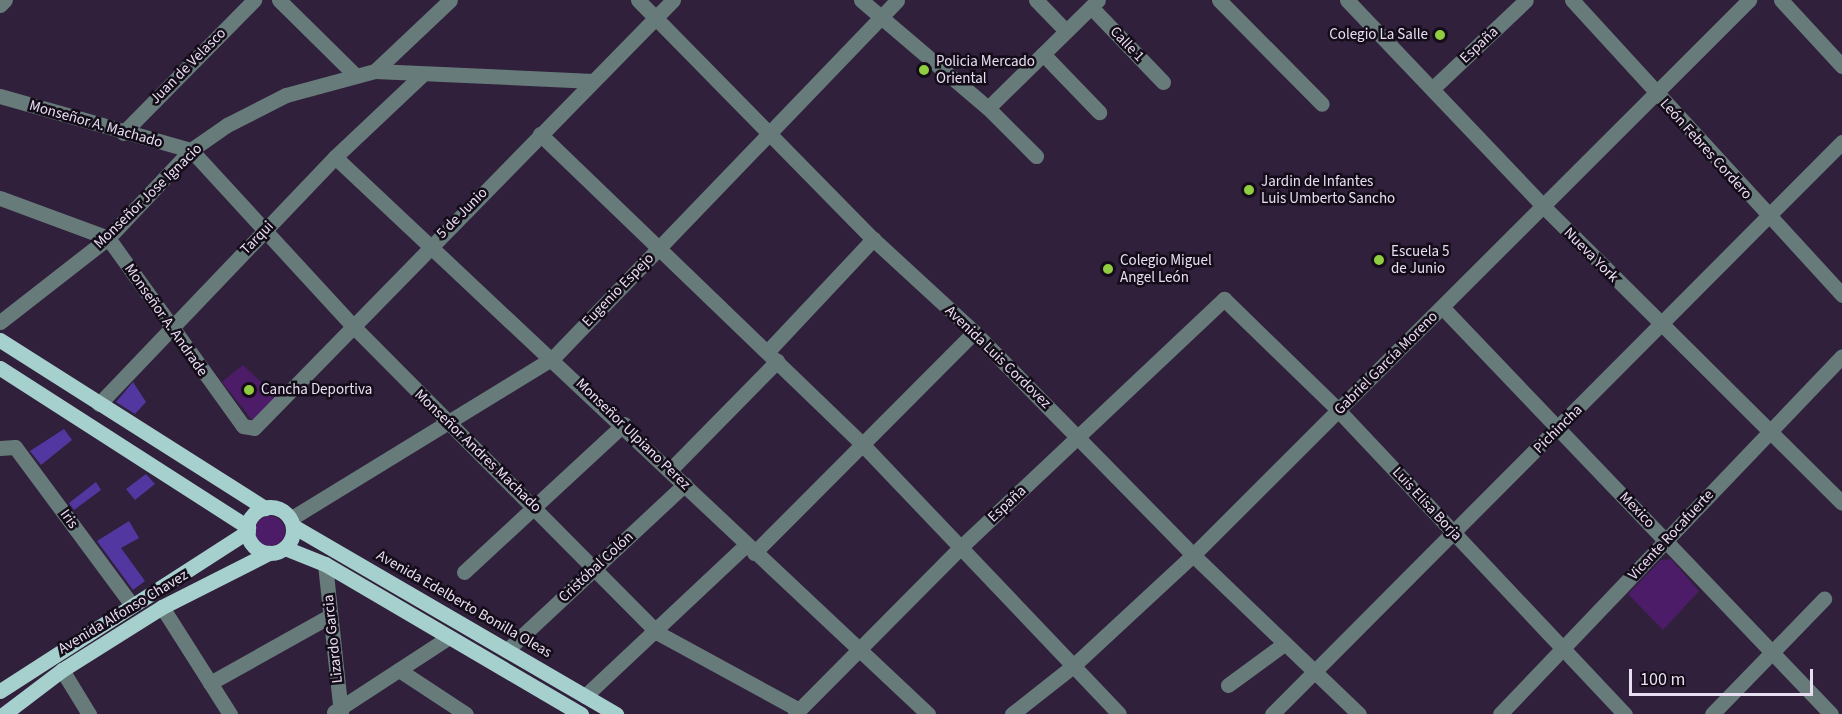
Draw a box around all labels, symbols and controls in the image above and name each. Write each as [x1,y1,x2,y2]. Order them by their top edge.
street label: Calle 1 [1106,23,1148,65]
street label: España [1456,23,1502,67]
street label: Juan de Velasco [146,24,230,108]
place label: Colegio La Salle [1329,26,1428,44]
marker: Colegio La Salle [1433,28,1447,42]
place label: Policia Mercado Oriental [936,52,1035,87]
marker: Policia Mercado Oriental [917,63,931,77]
street label: León Febres Cordero [1656,95,1756,203]
street label: Monseñor A. Machado [27,96,165,152]
street label: Monseñor Jose Ignacio [90,140,206,252]
place label: Jardin de Infantes Luis Umberto Sancho [1261,172,1395,207]
marker: Jardin de Infantes Luis Umberto Sancho [1242,183,1256,197]
street label: 5 de Junio [433,184,491,242]
street label: Tarqui [237,217,277,259]
street label: Nueva York [1560,224,1622,286]
place label: Escuela 5 de Junio [1391,242,1449,277]
street label: Eugenio Espejo [578,249,658,331]
place label: Colegio Miguel Angel León [1120,251,1212,286]
marker: Escuela 5 de Junio [1372,253,1386,267]
street label: Monseñor A. Andrade [120,260,212,380]
marker: Colegio Miguel Angel León [1101,262,1115,276]
street label: Avenida Luis Cordovez [941,302,1055,412]
street label: Gabriel García Moreno [1330,307,1442,419]
street label: Monseñor Ulpiano Perez [572,375,694,493]
place label: Cancha Deportiva [261,381,372,399]
marker: Cancha Deportiva [242,383,256,397]
street label: Monseñor Andres Machado [411,386,545,516]
street label: Pichincha [1530,401,1586,457]
street label: Luis Elisa Borja [1388,464,1466,544]
street label: España [984,482,1030,526]
street label: Vicente Rocafuerte [1624,486,1718,584]
street label: Mexico [1615,488,1659,532]
street label: Iris [56,506,82,532]
street label: Cristóbal Colón [555,528,637,606]
street label: Avenida Edelberto Bonilla Oleas [373,546,555,662]
street label: Avenida Alfonso Chavez [55,566,191,658]
street label: Lizardo Garcia [319,594,347,684]
scale bar [1632,657,1816,695]
text: 100 m [1640,667,1685,692]

